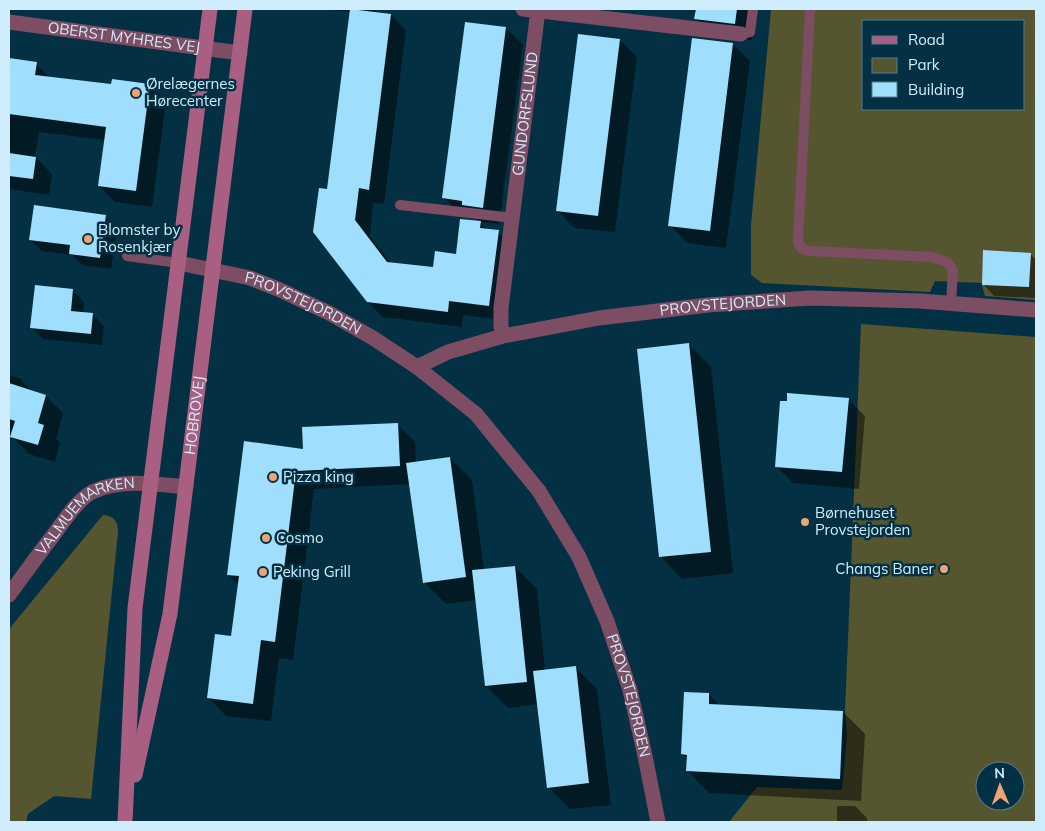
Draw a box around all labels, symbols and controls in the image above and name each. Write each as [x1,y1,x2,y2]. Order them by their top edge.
street label: OBERST MYHRES VEJ [47,17,201,57]
legend [862,20,1025,110]
text: Road [908,30,945,49]
street label: GUNDORFSLUND [508,50,542,177]
text: Park [908,55,940,74]
place label: Ørelægernes Hørecenter [146,74,235,110]
text: Building [908,80,964,99]
marker: Ørelægernes Hørecenter [130,87,142,99]
place label: Blomster by Rosenkjær [98,220,180,256]
marker: Blomster by Rosenkjær [82,233,94,245]
street label: PROVSTEJORDEN [243,267,365,338]
street label: PROVSTEJORDEN [659,290,787,320]
street label: HOBROVEJ [180,375,208,456]
place label: Pizza king [283,467,354,486]
marker: Pizza king [267,471,279,483]
street label: VALMUEMARKEN [31,473,135,559]
place label: Børnehuset Provstejorden [815,503,910,539]
marker: Børnehuset Provstejorden [799,516,811,528]
place label: Cosmo [276,528,323,547]
marker: Cosmo [260,532,272,544]
place label: Changs Baner [835,559,935,578]
place label: Peking Grill [273,562,351,581]
marker: Changs Baner [938,563,950,575]
marker: Peking Grill [257,566,269,578]
street label: PROVSTEJORDEN [603,631,655,759]
north arrow [975,761,1025,811]
text: N [994,764,1005,782]

